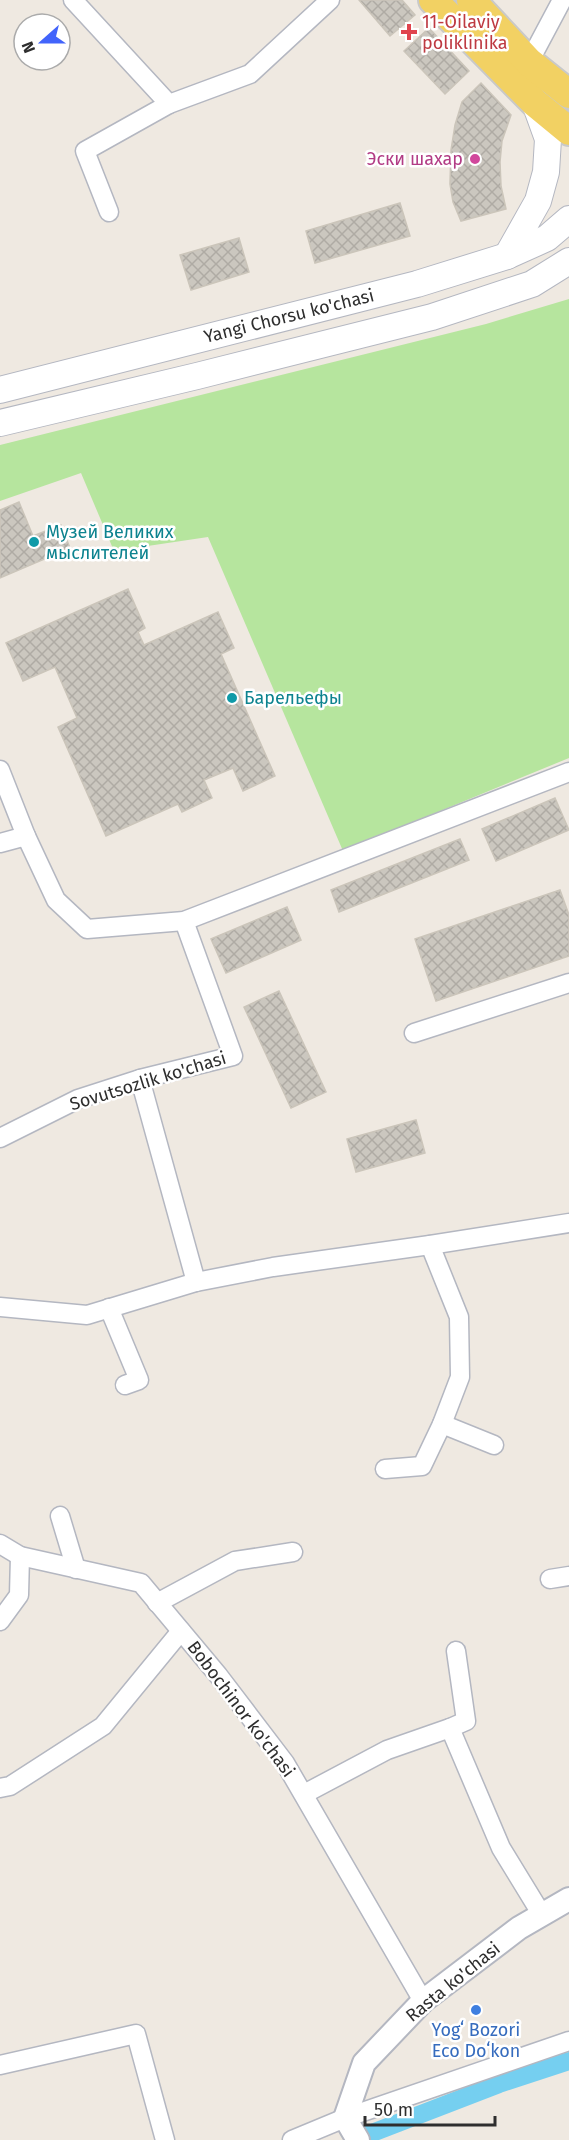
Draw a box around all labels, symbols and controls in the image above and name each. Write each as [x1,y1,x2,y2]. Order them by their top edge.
place label: 11-Oilaviy poliklinika [422,11,507,54]
north arrow [12,12,72,72]
marker: 11-Oilaviy poliklinika [400,23,418,41]
text: N [18,39,39,56]
place label: Эски шахар [367,148,463,170]
marker: Эски шахар [468,152,482,166]
street label: Yangi Chorsu ko'chasi [202,284,376,348]
place label: Музей Великих мыслителей [46,521,174,564]
marker: Музей Великих мыслителей [27,535,41,549]
place label: Барельефы [244,687,342,709]
marker: Барельефы [225,691,239,705]
street label: Sovutsozlik ko'chasi [67,1047,229,1115]
street label: Bobochinor ko'chasi [183,1636,299,1782]
street label: Rasta ko'chasi [401,1937,505,2027]
marker: Yogʻ Bozori Eco Doʻkon [469,2003,483,2017]
place label: Yogʻ Bozori Eco Doʻkon [432,2019,520,2062]
scale bar [365,2089,496,2127]
text: 50 m [374,2099,413,2121]

